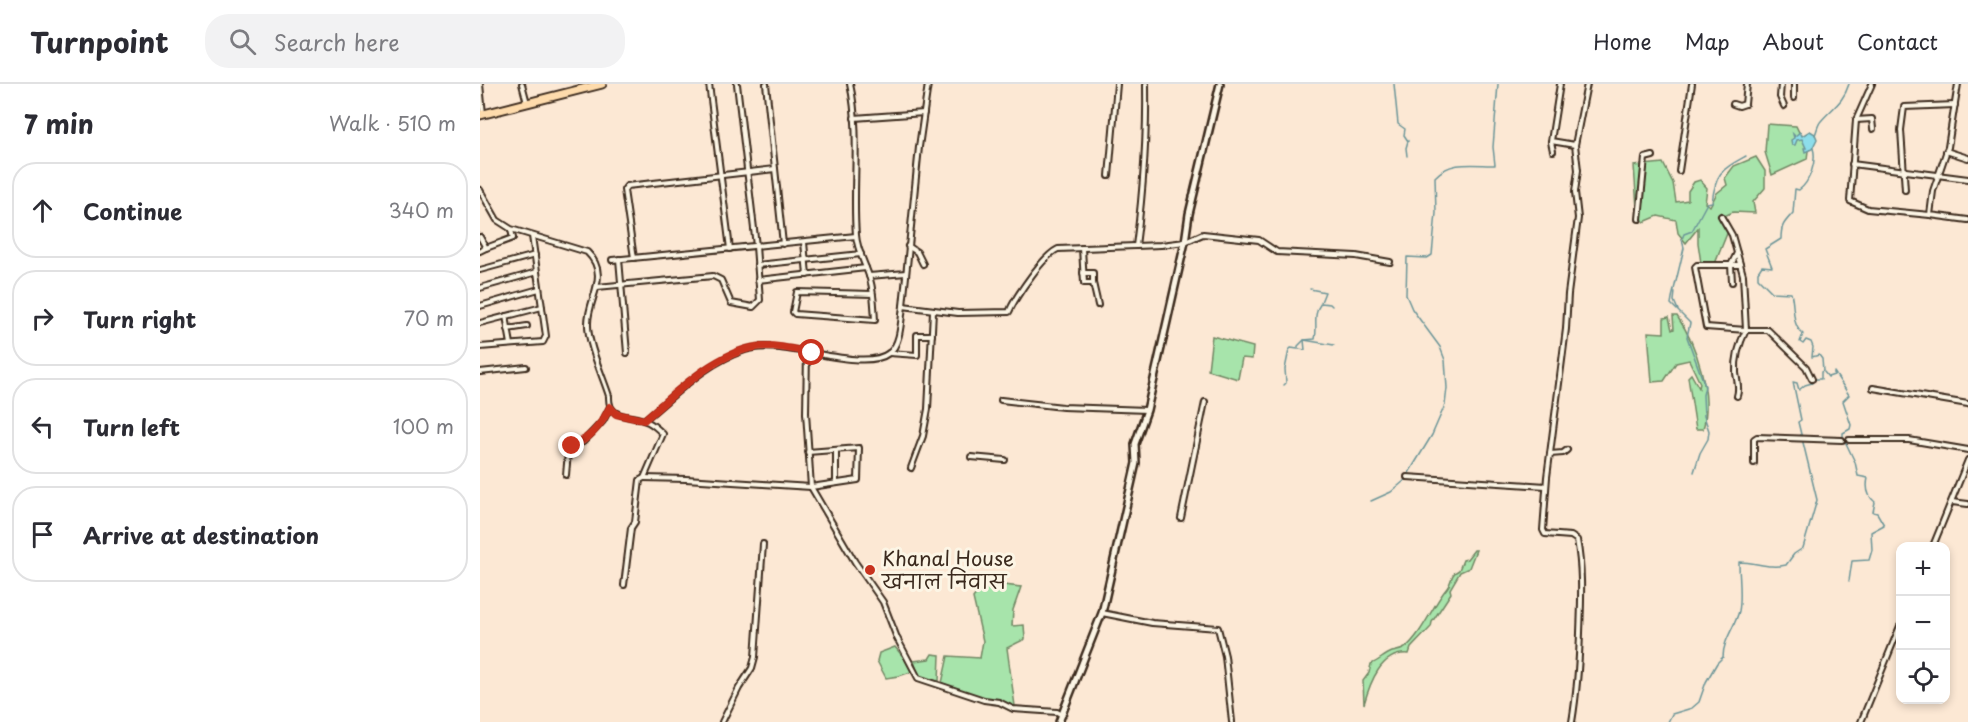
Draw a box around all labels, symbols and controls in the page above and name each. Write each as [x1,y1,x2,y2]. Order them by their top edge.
search box [205,14,625,68]
text: Turnpoint [30,20,169,63]
icon: search [226,25,259,58]
text: Search here [274,25,400,58]
text: Home [1593,25,1652,57]
text: Map [1685,25,1730,57]
text: About [1763,25,1824,57]
text: Contact [1857,25,1938,57]
text: 7 min [24,104,94,143]
text: Walk · 510 m [329,108,456,138]
icon: ahead [26,194,59,227]
text: Continue [83,194,182,227]
text: 340 m [389,195,454,225]
icon: right [26,302,59,335]
text: Turn right [83,302,196,335]
text: 70 m [404,303,454,333]
route start [798,339,824,365]
icon: left [26,410,59,443]
text: Turn left [83,410,180,443]
text: 100 m [393,411,454,441]
route end [558,432,584,458]
icon: arrive [26,518,59,551]
text: Arrive at destination [83,518,319,551]
map controls [1896,542,1950,704]
button: + [1896,542,1950,596]
place label: Khanal House खनाल निवास [881,543,1014,596]
marker: Khanal House खनाल निवास [863,563,877,577]
button: − [1896,596,1950,650]
button: locate [1896,650,1950,704]

